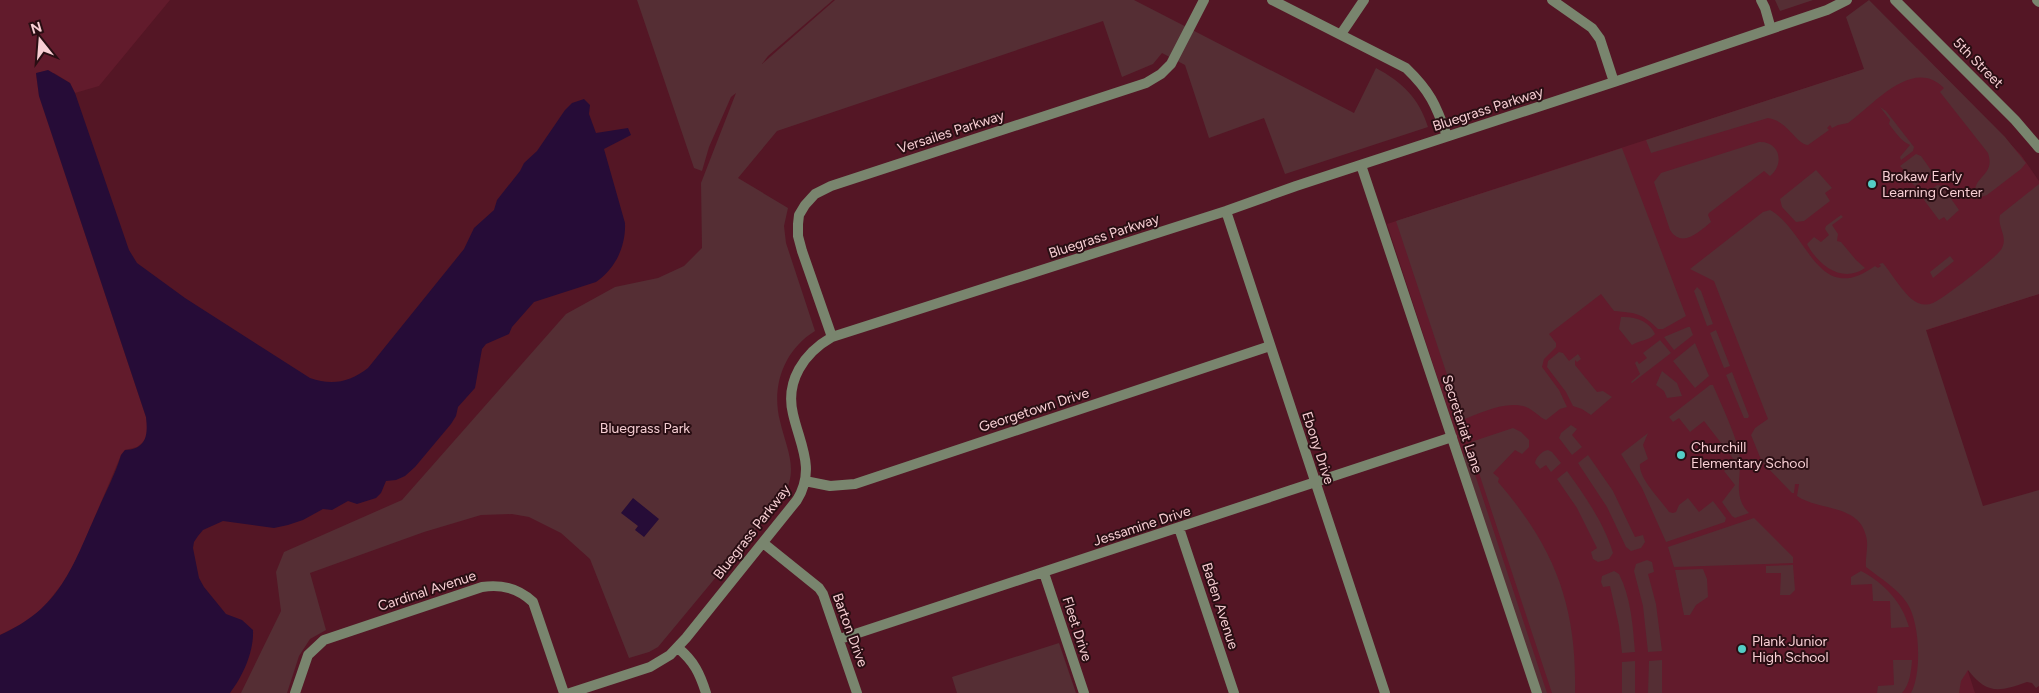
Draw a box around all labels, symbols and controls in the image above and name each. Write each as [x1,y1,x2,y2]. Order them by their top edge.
north arrow [15,15,65,65]
text: N [29,18,44,38]
street label: 5th Street [1949,34,2007,92]
street label: Bluegrass Parkway [1430,83,1546,135]
street label: Versailes Parkway [896,107,1007,157]
place label: Brokaw Early Learning Center [1882,168,1983,201]
marker: Brokaw Early Learning Center [1866,178,1878,190]
street label: Bluegrass Parkway [1046,210,1162,262]
street label: Secretariat Lane [1438,373,1486,476]
street label: Georgetown Drive [977,384,1092,436]
street label: Ebony Drive [1298,409,1338,487]
park label: Bluegrass Park [600,420,690,437]
place label: Churchill Elementary School [1691,439,1809,472]
marker: Churchill Elementary School [1675,449,1687,461]
street label: Bluegrass Parkway [710,481,795,583]
street label: Jessamine Drive [1091,502,1193,550]
street label: Baden Avenue [1198,561,1242,652]
street label: Cardinal Avenue [376,567,479,615]
street label: Barton Drive [829,591,871,670]
street label: Fleet Drive [1059,594,1096,664]
place label: Plank Junior High School [1752,633,1829,666]
marker: Plank Junior High School [1736,643,1748,655]

